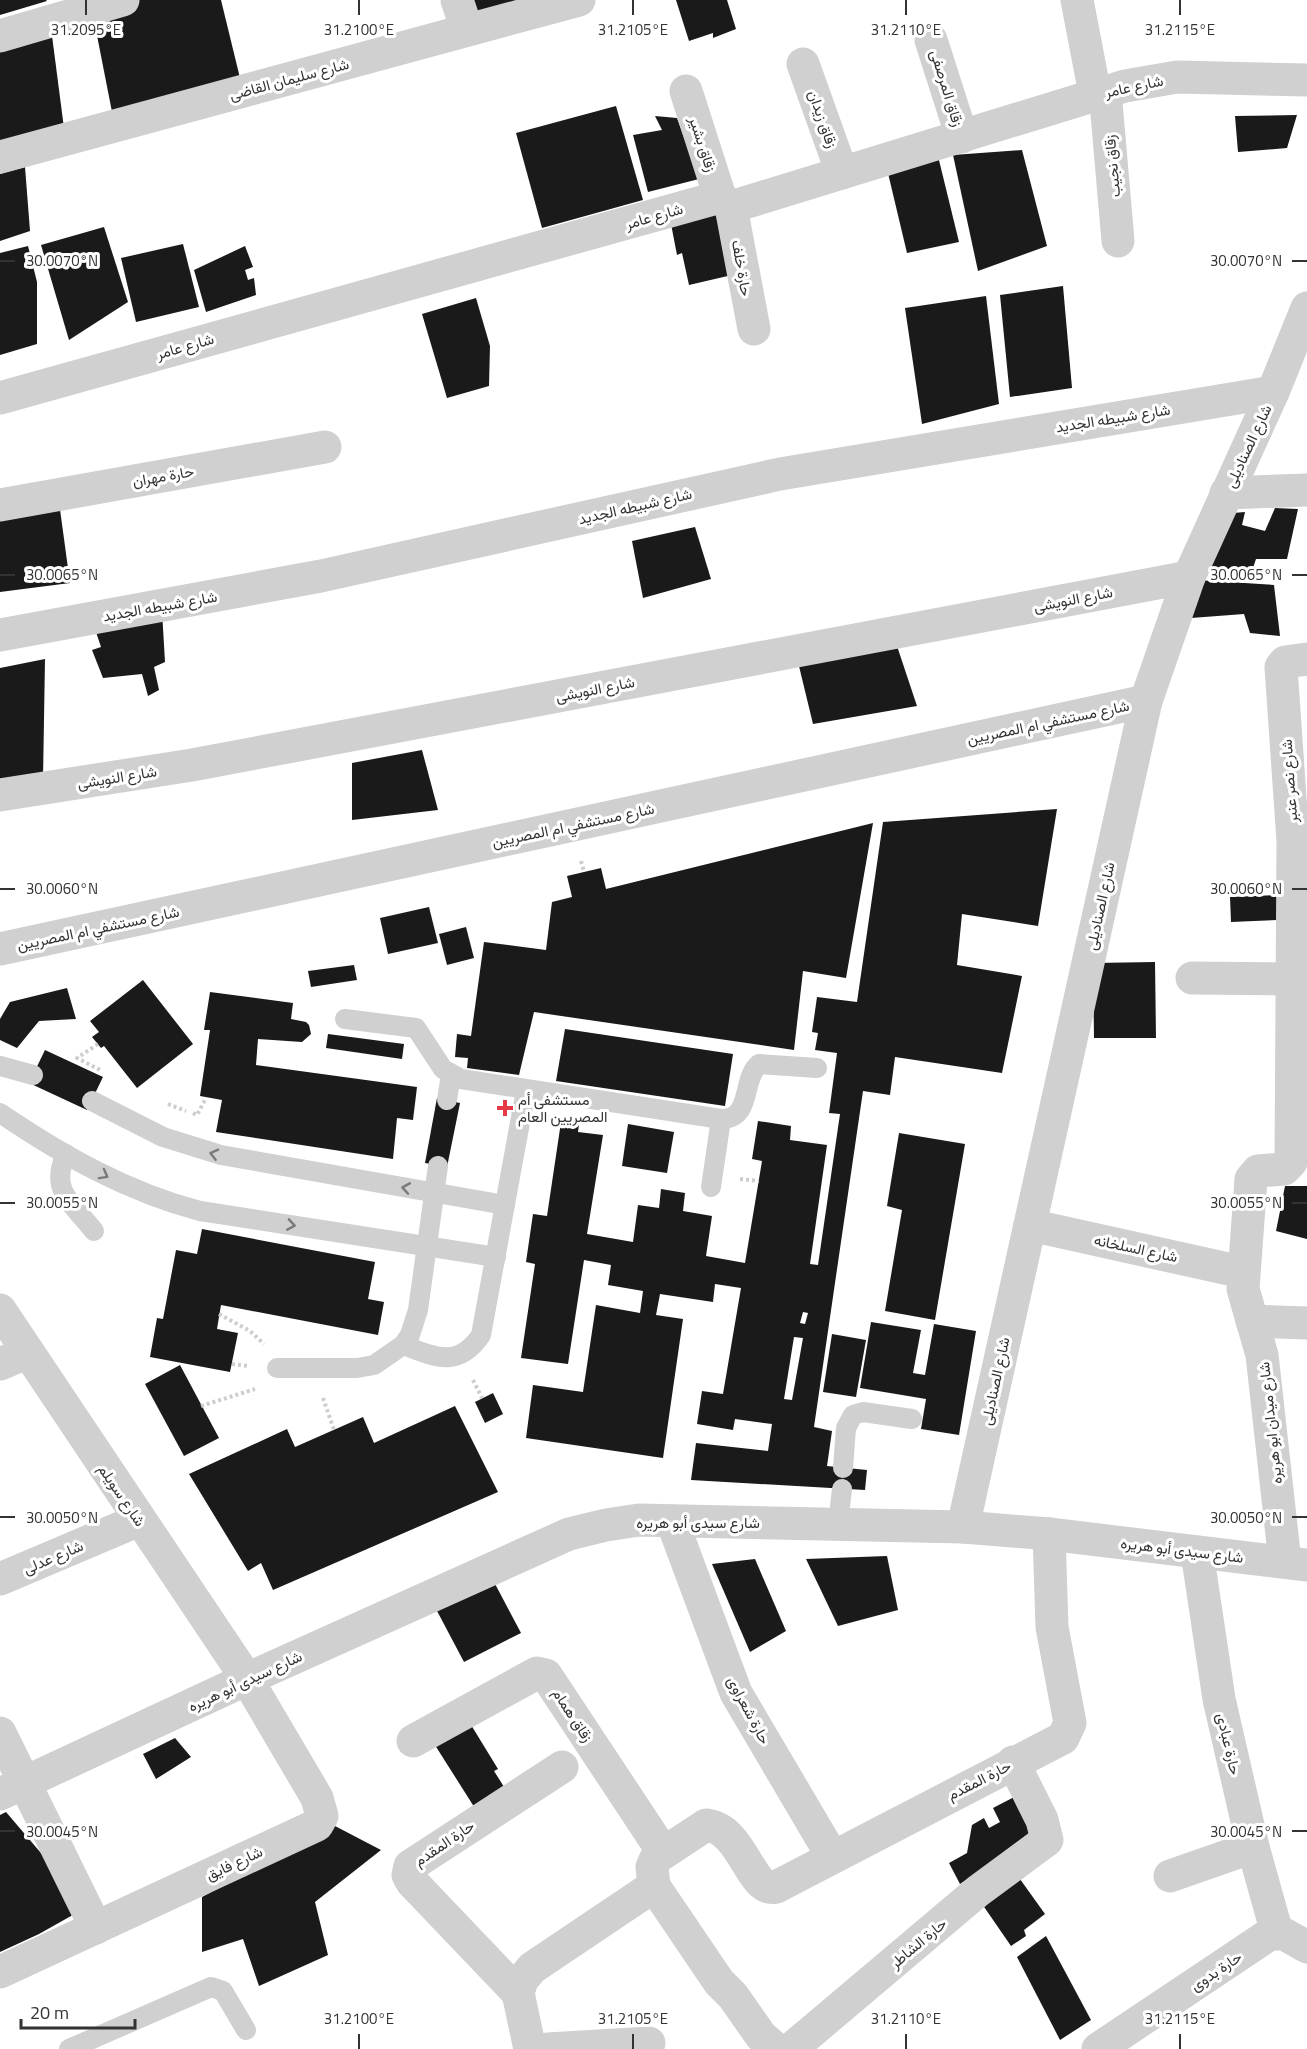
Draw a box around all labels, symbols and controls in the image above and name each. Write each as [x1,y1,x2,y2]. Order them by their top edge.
text: 31.2095°E [51,18,121,41]
text: 31.2100°E [324,18,394,41]
text: 31.2105°E [598,18,668,41]
text: 31.2110°E [871,18,941,41]
text: 31.2115°E [1145,18,1215,41]
street label: زقاق المرصفى [924,47,970,129]
street label: شارع سليمان القاضى [227,52,352,106]
street label: شارع عامر [1102,69,1165,104]
street label: زقاق زيدان [802,87,844,151]
street label: زقاق بشير [683,112,723,175]
street label: زقاق نجيب [1098,134,1126,198]
street label: شارع عامر [622,197,686,235]
street label: حارة خلف [726,238,758,298]
text: 30.0070°N [26,249,98,272]
text: 30.0070°N [1210,249,1282,272]
street label: شارع عامر [153,327,217,365]
street label: شارع شبيطه الجديد [1054,398,1172,438]
street label: شارع الصناديلى [1219,400,1277,491]
street label: حارة مهران [130,459,196,493]
street label: شارع شبيطه الجديد [576,482,694,530]
text: 30.0065°N [26,563,98,586]
text: 30.0065°N [1210,563,1282,586]
street label: شارع النويشى [1032,580,1115,618]
street label: شارع شبيطه الجديد [101,585,219,627]
street label: شارع النويشى [554,670,637,708]
street label: شارع مستشفي ام المصريين [965,694,1132,752]
street label: شارع نصر عنبر [1275,738,1303,825]
street label: شارع النويشى [76,759,159,795]
street label: شارع مستشفي ام المصريين [490,797,657,855]
street label: شارع الصناديلى [1079,860,1121,952]
text: 30.0060°N [26,877,98,900]
text: 30.0060°N [1210,877,1282,900]
street label: شارع مستشفي ام المصريين [15,900,182,958]
place label: مستشفى أم المصريين العام [518,1088,608,1128]
marker: مستشفى أم المصريين العام [496,1099,514,1117]
one-way arrow [209,1148,219,1161]
one-way arrow [98,1168,108,1179]
one-way arrow [401,1182,411,1195]
text: 30.0055°N [26,1191,98,1214]
text: 30.0055°N [1210,1191,1282,1214]
one-way arrow [286,1218,296,1231]
street label: شارع السلخانه [1092,1228,1180,1268]
street label: شارع الصناديلى [974,1335,1016,1427]
street label: شارع ميدان ابو هريره [1252,1361,1288,1485]
street label: شارع سويلم [93,1459,151,1531]
text: 30.0050°N [26,1506,98,1529]
text: 30.0050°N [1210,1506,1282,1529]
street label: شارع سيدى أبو هريره [636,1511,760,1534]
street label: شارع سيدى أبو هريره [1119,1531,1245,1569]
street label: شارع عدلى [19,1534,87,1580]
street label: شارع سيدى أبو هريره [184,1644,306,1718]
street label: حارة شعراوى [721,1672,777,1748]
street label: زقاق همام [547,1683,599,1747]
street label: حارة عبادى [1211,1711,1247,1777]
street label: حارة المقدم [943,1754,1015,1806]
street label: حارة المقدم [409,1814,479,1872]
text: 30.0045°N [26,1820,98,1843]
text: 30.0045°N [1210,1820,1282,1843]
street label: شارع فايق [202,1840,266,1886]
street label: حارة الشاطر [884,1912,952,1974]
street label: حارة بدوى [1186,1945,1246,1997]
scale bar [21,1992,135,2030]
text: 20 m [30,1999,69,2026]
text: 31.2100°E [324,2007,394,2030]
text: 31.2105°E [598,2007,668,2030]
text: 31.2110°E [871,2007,941,2030]
text: 31.2115°E [1145,2007,1215,2030]

